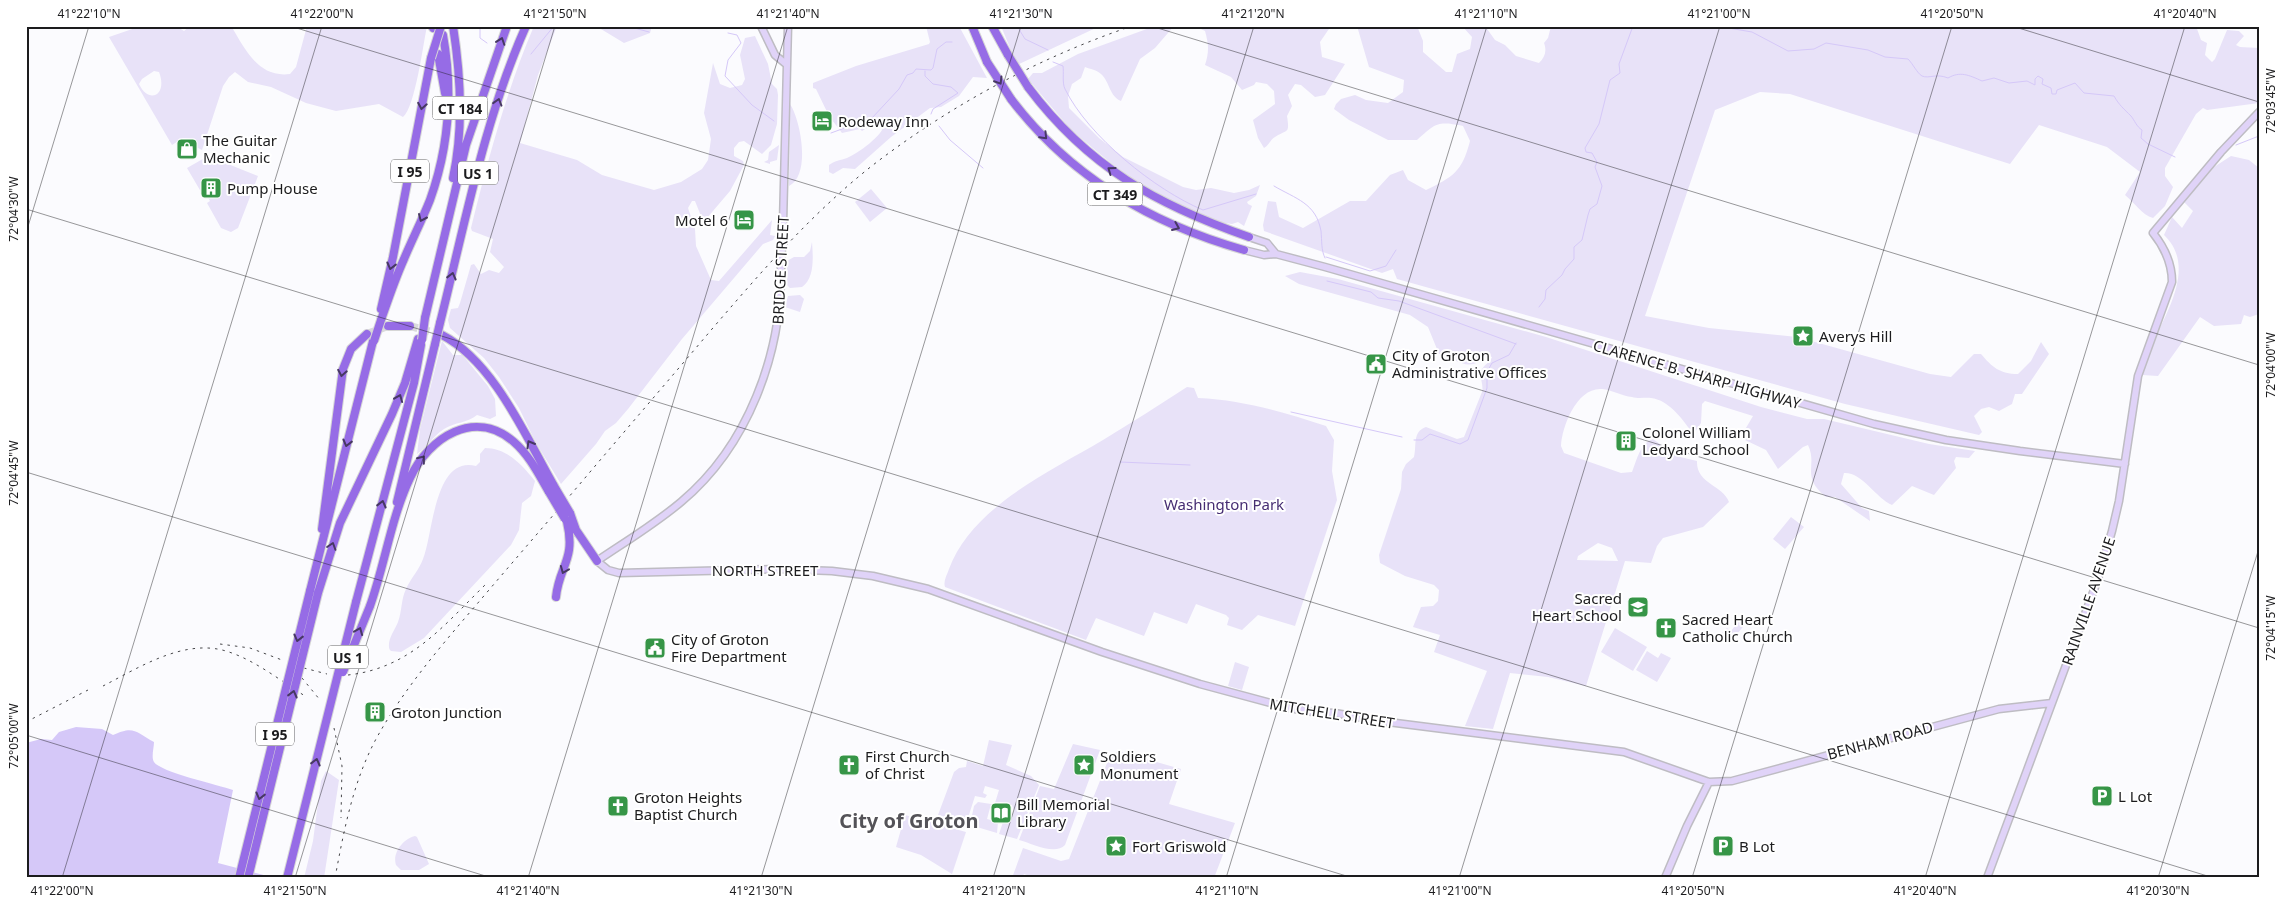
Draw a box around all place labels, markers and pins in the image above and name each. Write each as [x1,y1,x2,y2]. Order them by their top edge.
hotel icon: Rodeway Inn [810,109,834,133]
place label: Rodeway Inn [838,111,929,131]
place label: The Guitar Mechanic [203,130,277,167]
shop icon: The Guitar Mechanic [175,137,199,161]
building icon: Pump House [199,176,223,200]
place label: Pump House [227,178,318,198]
hotel icon: Motel 6 [732,208,756,232]
place label: Motel 6 [675,210,728,230]
place icon: Averys Hill [1791,324,1815,348]
place label: Averys Hill [1819,326,1892,346]
place label: City of Groton Administrative Offices [1392,345,1547,382]
public building icon: City of Groton Administrative Offices [1364,352,1388,376]
place label: Colonel William Ledyard School [1642,422,1751,459]
building icon: Colonel William Ledyard School [1614,429,1638,453]
place label: Sacred Heart School [1532,588,1622,625]
school or university icon: Sacred Heart School [1626,595,1650,619]
place label: Sacred Heart Catholic Church [1682,609,1793,646]
church icon: Sacred Heart Catholic Church [1654,616,1678,640]
place label: City of Groton Fire Department [671,629,787,666]
public building icon: City of Groton Fire Department [643,636,667,660]
building icon: Groton Junction [363,700,387,724]
place label: Groton Junction [391,702,502,722]
place label: First Church of Christ [865,746,950,783]
place label: Soldiers Monument [1100,746,1179,783]
church icon: First Church of Christ [837,753,861,777]
place icon: Soldiers Monument [1072,753,1096,777]
parking icon: L Lot [2090,784,2114,808]
place label: L Lot [2118,786,2153,806]
place label: Groton Heights Baptist Church [634,787,742,824]
church icon: Groton Heights Baptist Church [606,794,630,818]
place label: Bill Memorial Library [1017,794,1110,831]
library icon: Bill Memorial Library [989,801,1013,825]
place icon: Fort Griswold [1104,834,1128,858]
parking icon: B Lot [1711,834,1735,858]
place label: Fort Griswold [1132,836,1227,856]
place label: B Lot [1739,836,1776,856]

